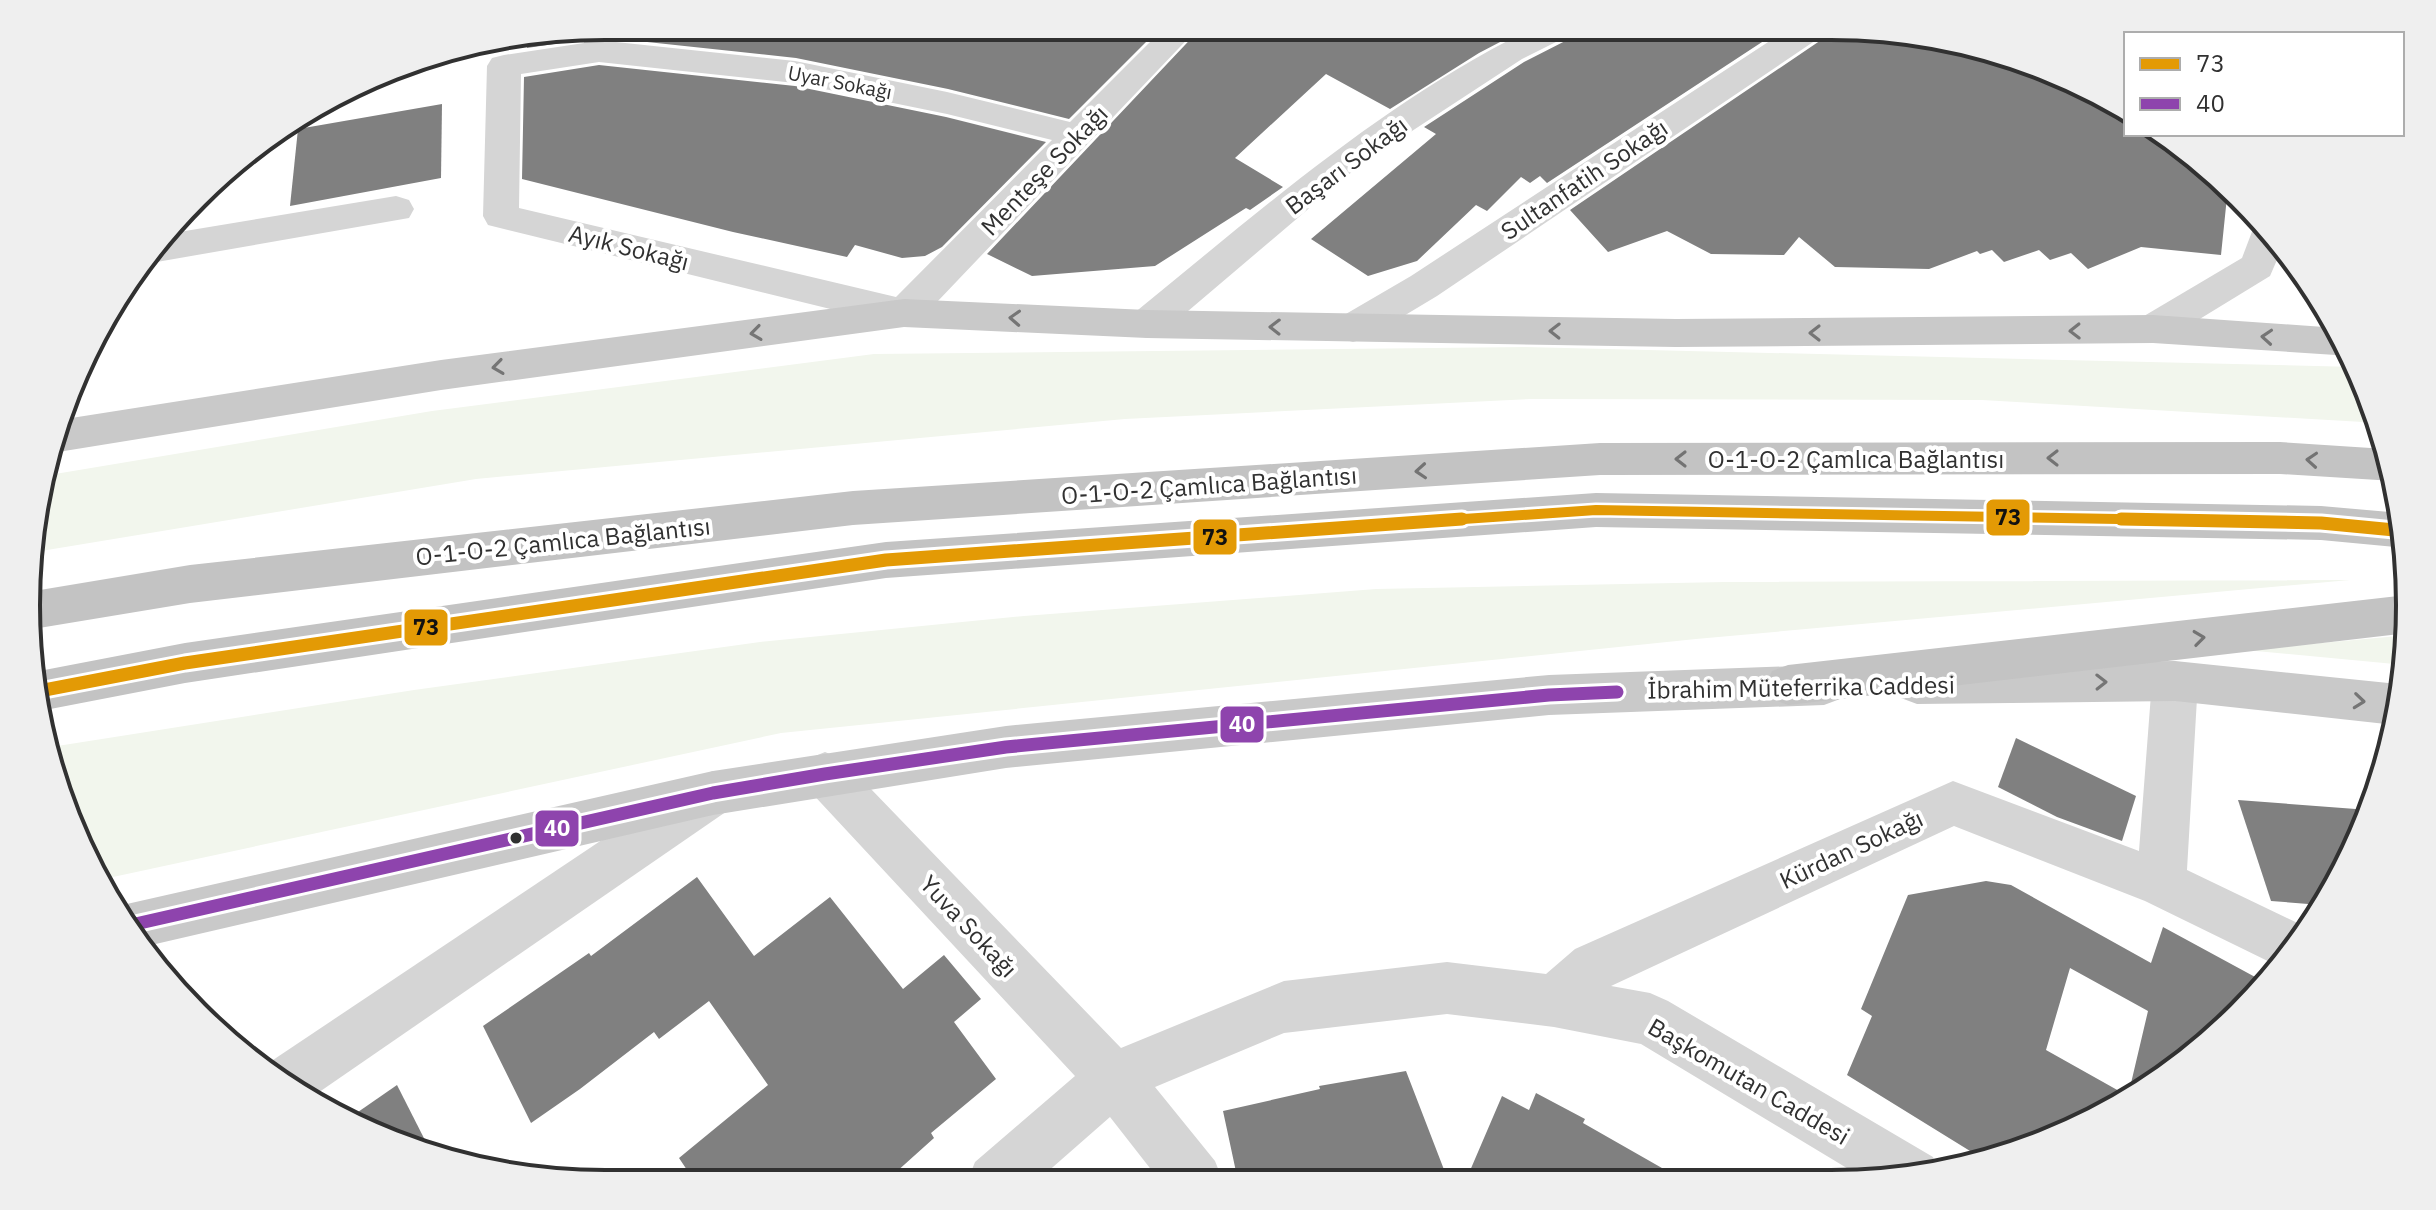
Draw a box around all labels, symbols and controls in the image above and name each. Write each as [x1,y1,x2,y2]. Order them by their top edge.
legend [2124,32,2404,136]
text: 73 [2196,47,2225,79]
street label: Uyar Sokağı [786,59,894,105]
text: 40 [2196,87,2225,119]
street label: Menteşe Sokağı [974,98,1114,242]
street label: Başarı Sokağı [1278,109,1414,221]
street label: Sultanfatih Sokağı [1494,111,1674,247]
street label: Ayık Sokağı [566,217,692,277]
one-way arrow [1008,310,1021,327]
one-way arrow [1268,318,1281,335]
one-way arrow [1548,322,1561,340]
one-way arrow [2068,322,2081,339]
one-way arrow [749,324,763,341]
one-way arrow [1808,324,1821,342]
one-way arrow [2260,329,2273,346]
one-way arrow [492,358,505,375]
street label: O-1-O-2 Çamlıca Bağlantısı [1708,443,2004,475]
one-way arrow [2046,449,2059,467]
one-way arrow [1674,450,1687,468]
one-way arrow [2306,452,2319,469]
street label: O-1-O-2 Çamlıca Bağlantısı [1060,459,1358,511]
one-way arrow [1414,462,1427,479]
line badge: 73 [1985,498,2031,537]
text: 73 [1995,502,2021,531]
street label: O-1-O-2 Çamlıca Bağlantısı [414,510,712,572]
line badge: 73 [1192,518,1238,556]
text: 73 [1202,522,1228,551]
line badge: 73 [403,608,449,647]
text: 73 [413,612,439,641]
one-way arrow [2193,629,2206,646]
street label: İbrahim Müteferrika Caddesi [1647,668,1955,706]
one-way arrow [2095,673,2108,691]
one-way arrow [2353,693,2366,710]
line badge: 40 [1219,705,1265,744]
text: 40 [1229,709,1255,738]
street label: Kürdan Sokağı [1774,802,1928,896]
line badge: 40 [534,809,580,848]
text: 40 [544,813,570,842]
unlabelled marker [508,830,524,846]
street label: Yuva Sokağı [913,868,1025,984]
street label: Başkomutan Caddesi [1643,1010,1855,1152]

